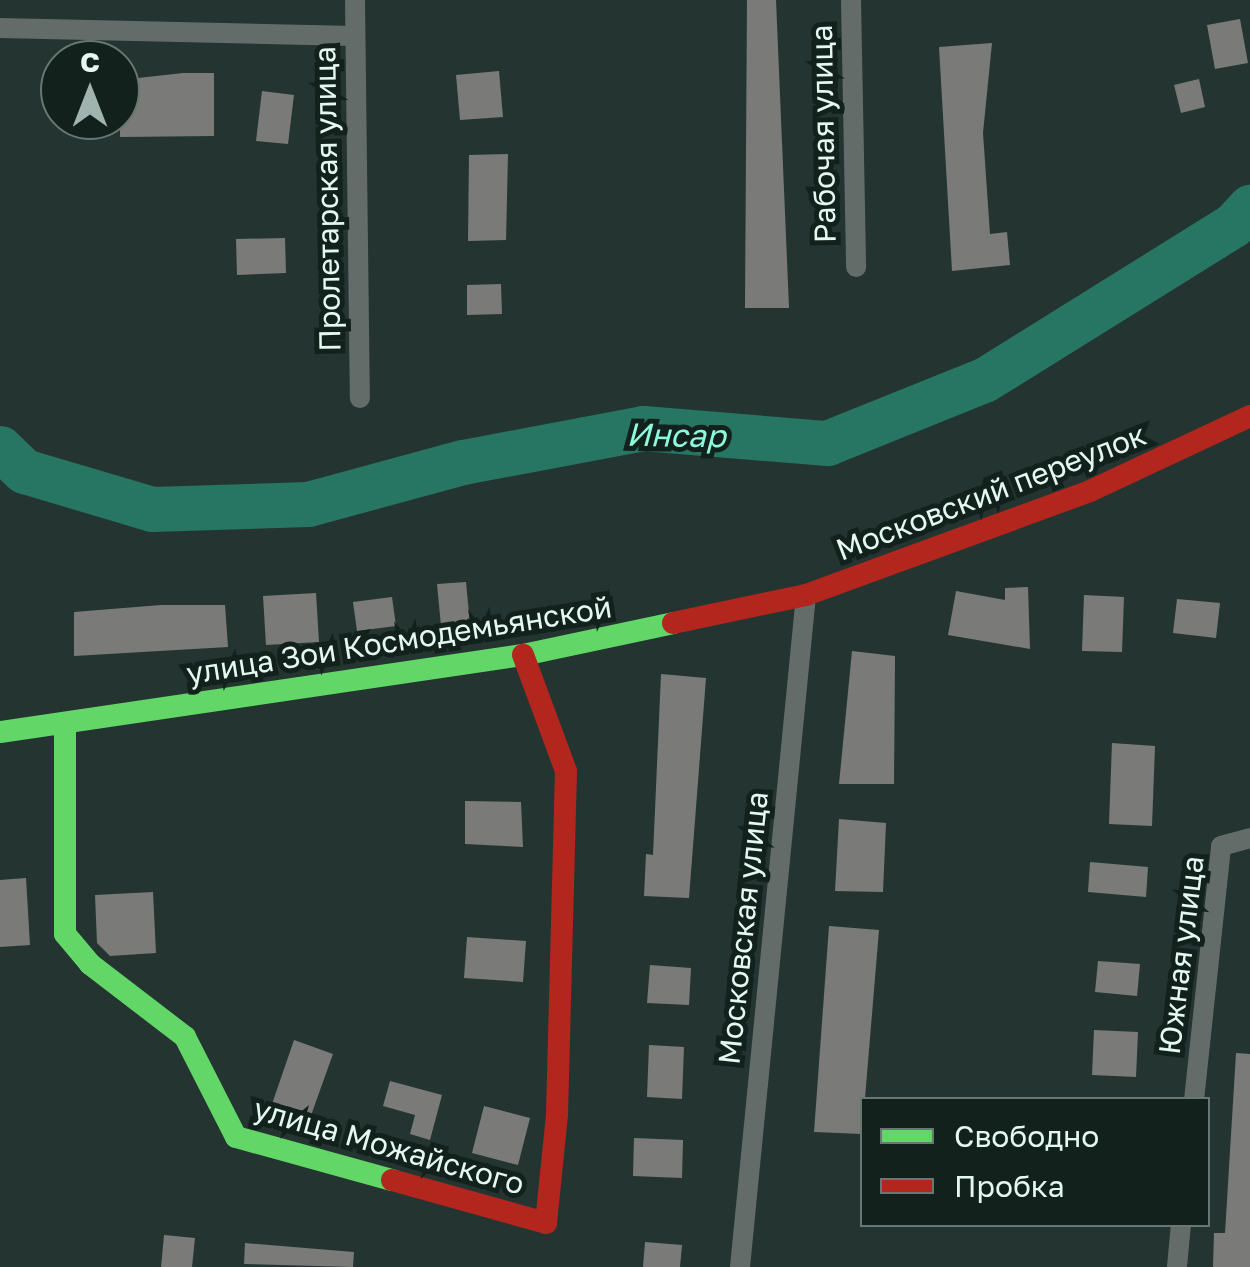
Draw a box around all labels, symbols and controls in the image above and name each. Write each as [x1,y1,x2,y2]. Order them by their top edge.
street label: Рабочая улица [803,24,843,244]
north arrow [40,40,140,140]
text: С [80,45,100,78]
street label: Пролетарская улица [306,46,348,352]
water label: Инсар [626,415,726,455]
street label: Московский переулок [831,416,1151,568]
street label: улица Зои Космодемьянской [184,589,614,691]
street label: Московская улица [711,790,775,1066]
street label: Южная улица [1151,854,1211,1056]
street label: улица Можайского [249,1090,529,1202]
legend [860,1097,1210,1227]
text: Свободно [954,1118,1099,1154]
text: Пробка [954,1168,1065,1204]

